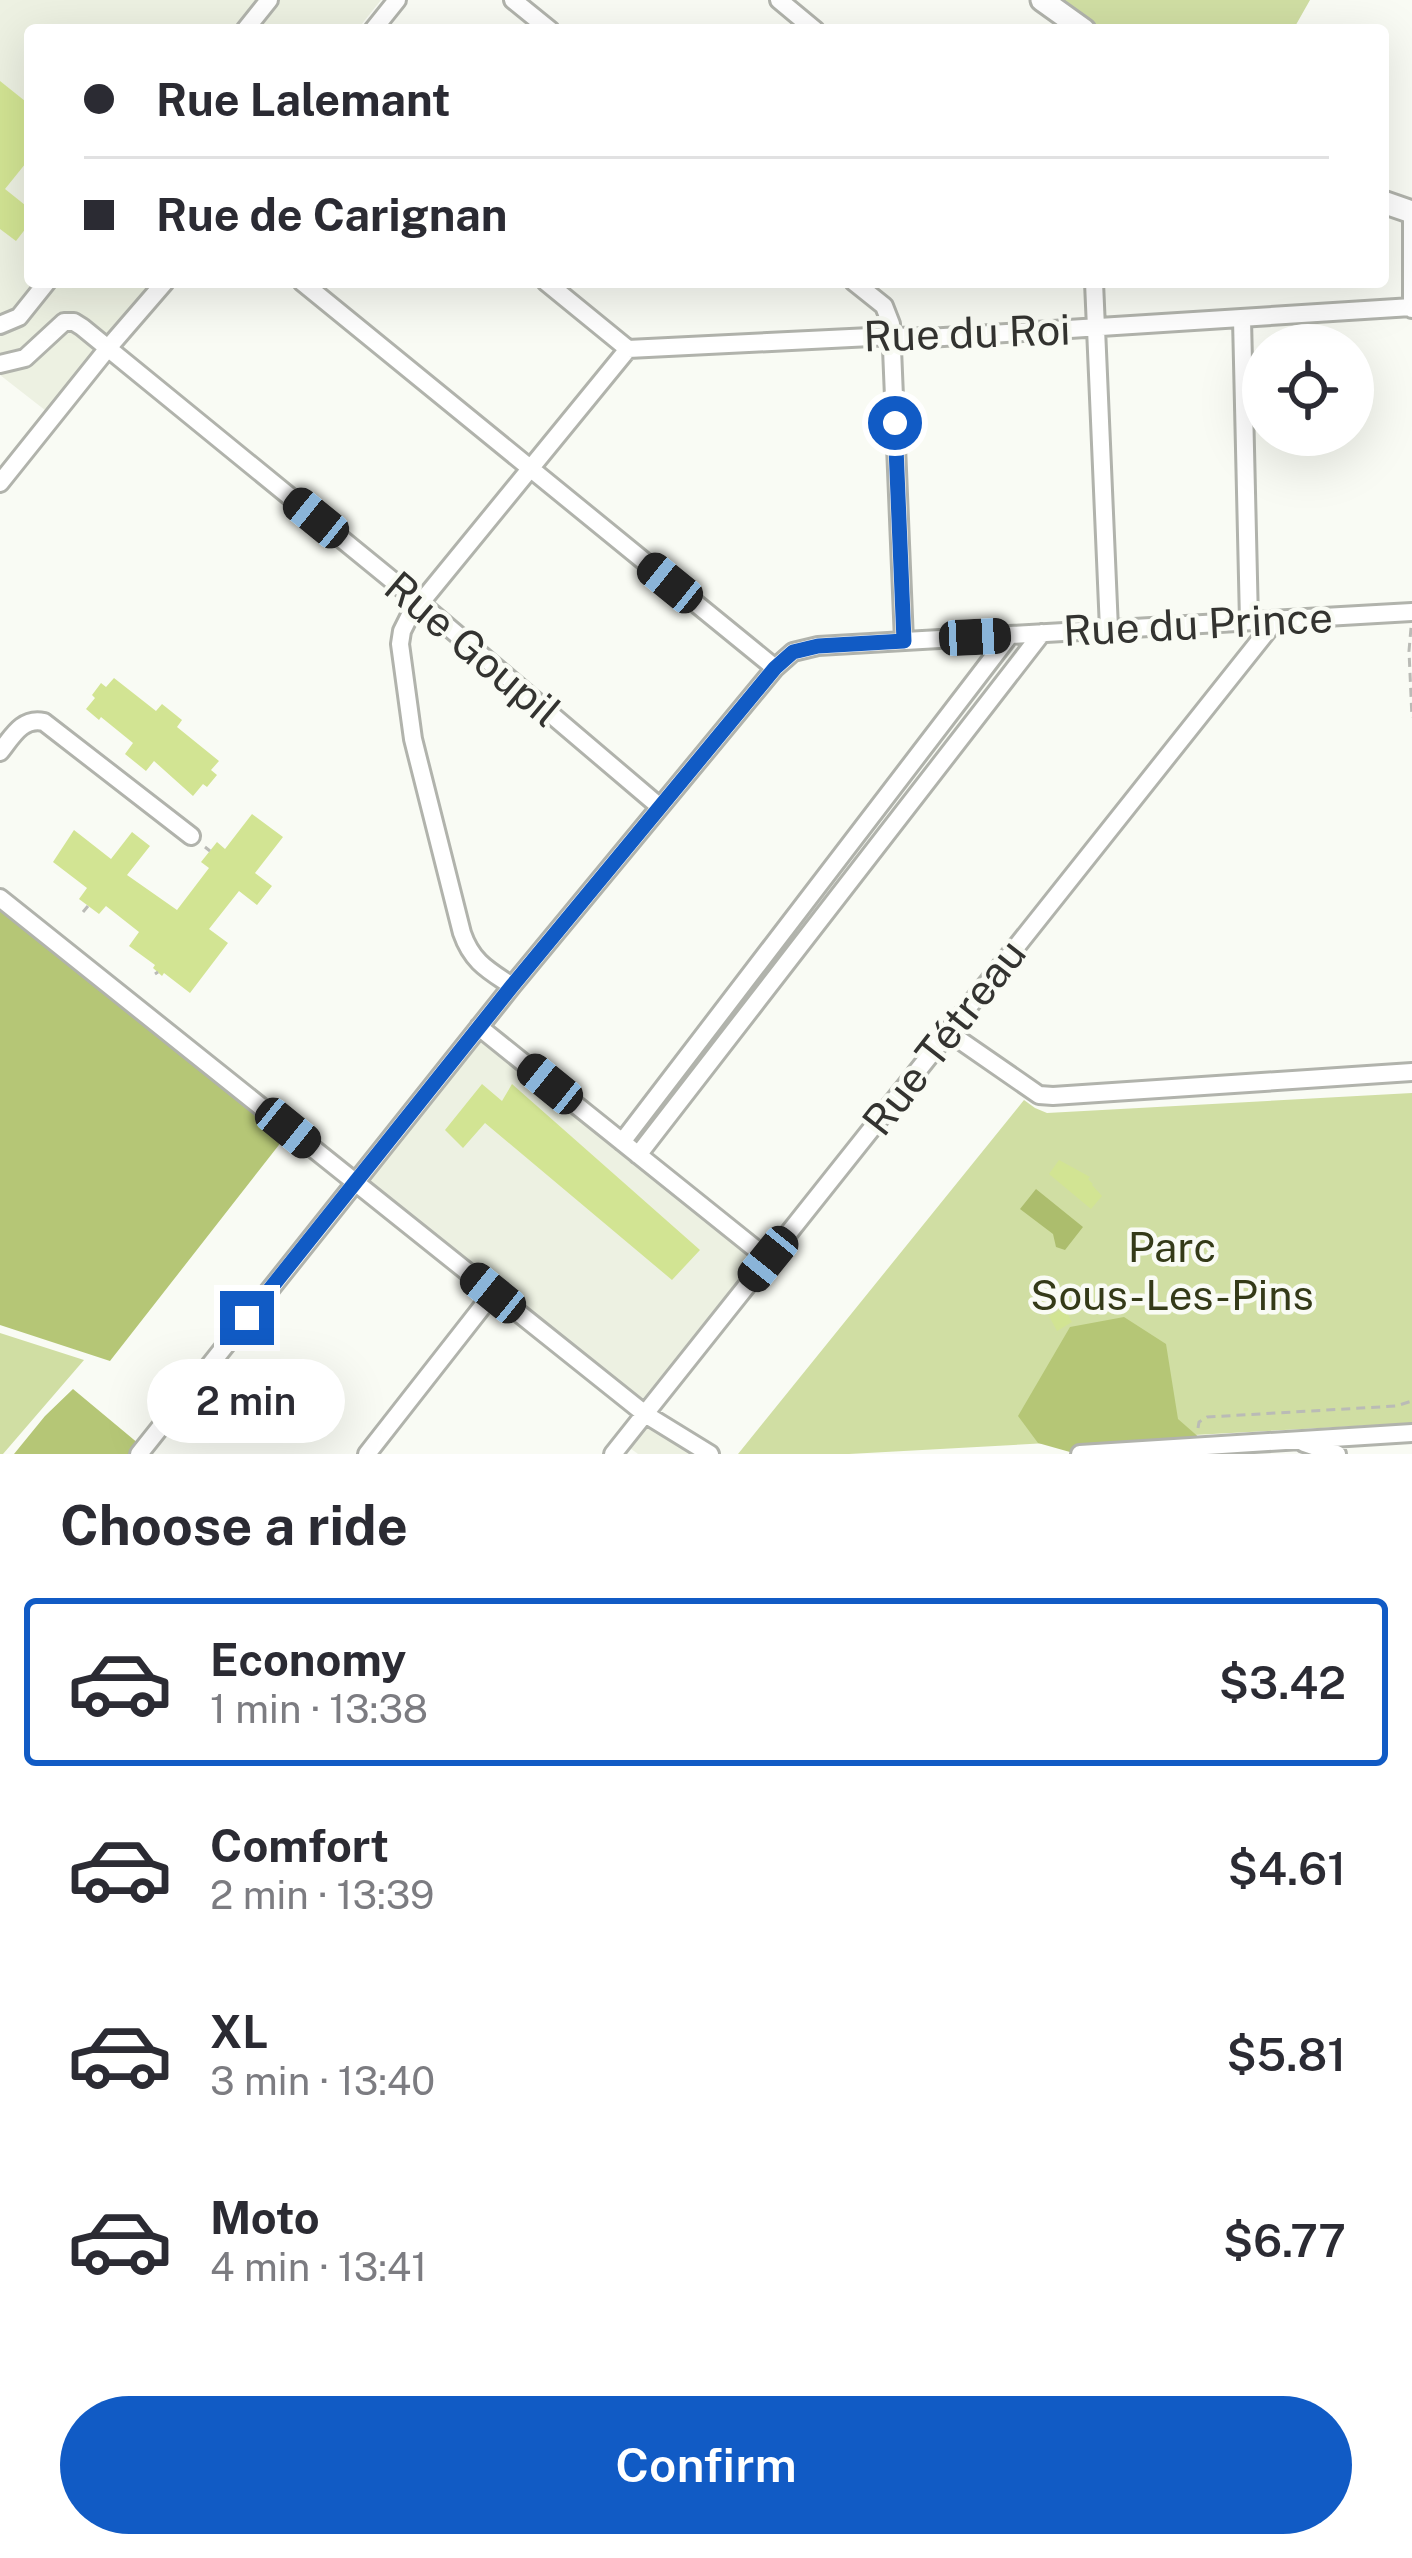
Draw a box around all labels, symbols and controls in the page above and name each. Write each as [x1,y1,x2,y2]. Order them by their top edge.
text: Rue Lalemant [156,73,451,126]
text: Rue de Carignan [156,188,507,241]
street label: Rue du Roi [863,304,1071,361]
map controls [1242,324,1374,456]
button: locate [1242,324,1374,456]
route start [868,396,922,450]
car [277,481,355,555]
car [631,546,709,620]
street label: Rue Goupil [376,561,571,736]
street label: Rue du Prince [1062,592,1334,655]
car [938,617,1012,657]
street label: Rue Tétreau [852,929,1035,1144]
car [511,1047,589,1121]
car [249,1091,327,1165]
car [731,1220,805,1298]
park label: Parc Sous-Les-Pins [1030,1222,1314,1319]
car [454,1256,532,1330]
route end [220,1291,274,1345]
callout: 2 min [148,1360,346,1444]
text: 2 min [196,1378,296,1424]
text: Choose a ride [60,1494,408,1557]
icon: car [66,1628,174,1736]
text: Economy [210,1633,406,1686]
text: $3.42 [1219,1656,1346,1709]
text: 1 min · 13:38 [210,1686,428,1732]
icon: car [66,1814,174,1922]
text: Comfort [210,1819,389,1872]
text: $4.61 [1228,1842,1346,1895]
text: 2 min · 13:39 [210,1872,434,1918]
icon: car [66,2000,174,2108]
text: XL [210,2005,268,2058]
text: $5.81 [1226,2028,1346,2081]
text: 3 min · 13:40 [210,2058,435,2104]
icon: car [66,2186,174,2294]
text: Moto [210,2191,320,2244]
text: $6.77 [1223,2214,1346,2267]
text: 4 min · 13:41 [210,2244,427,2290]
button: Confirm [60,2396,1352,2534]

